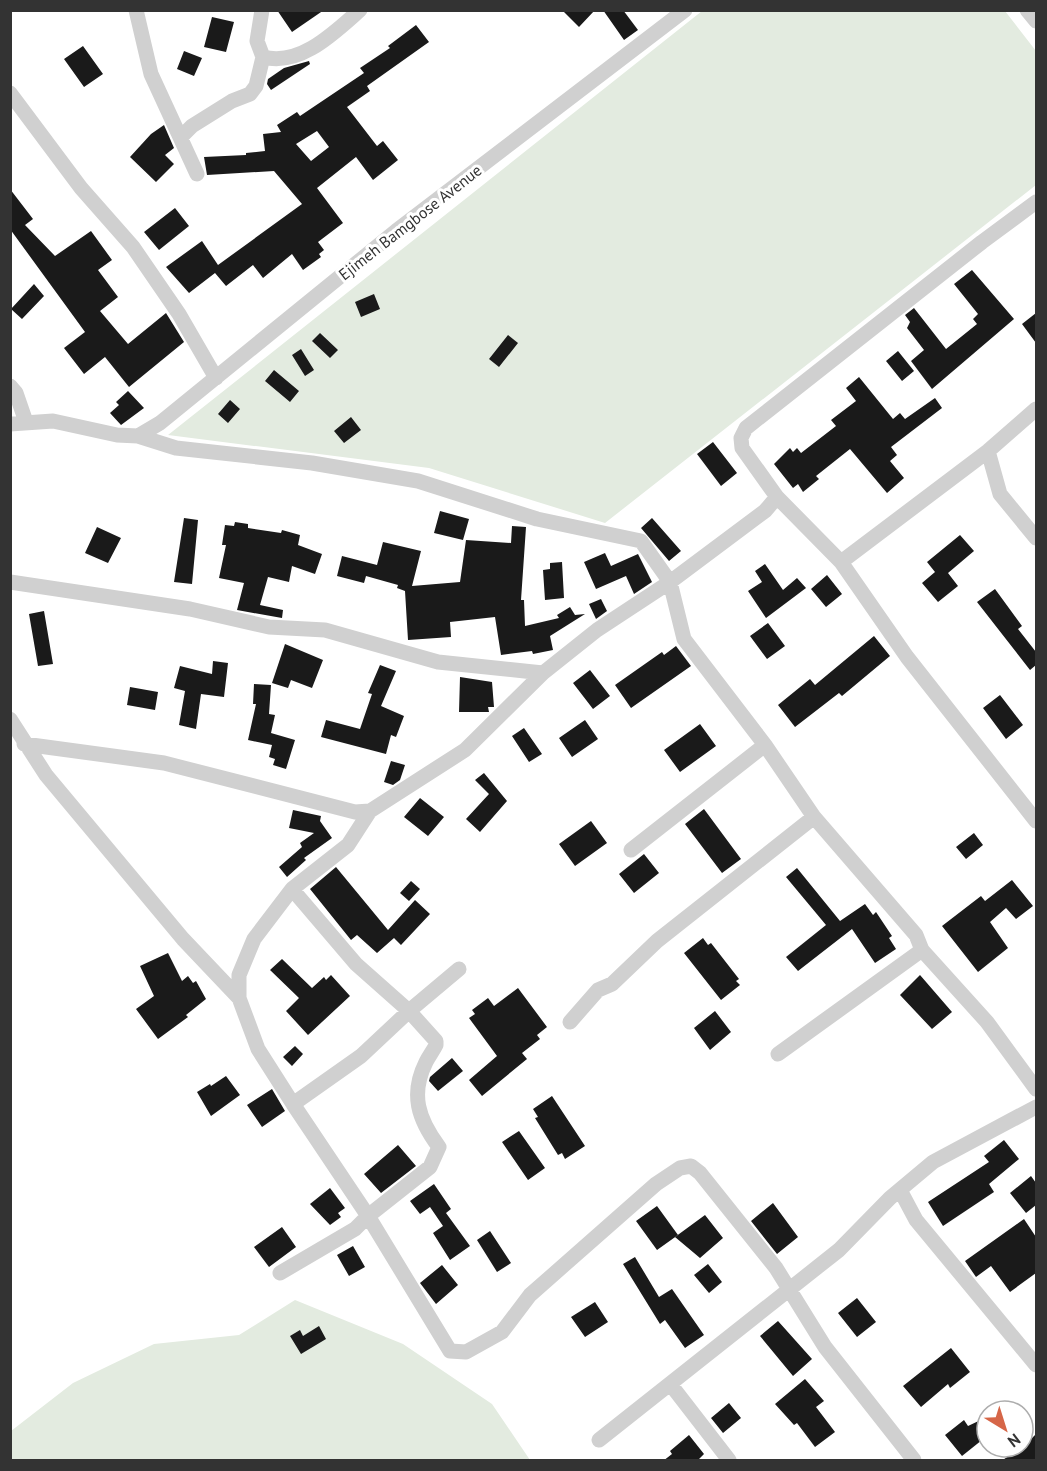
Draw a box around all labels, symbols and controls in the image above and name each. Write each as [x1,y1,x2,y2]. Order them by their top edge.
street label: Ejimeh Bamgbose Avenue [335,160,485,284]
north arrow [975,1399,1035,1459]
text: N [1004,1430,1025,1452]

